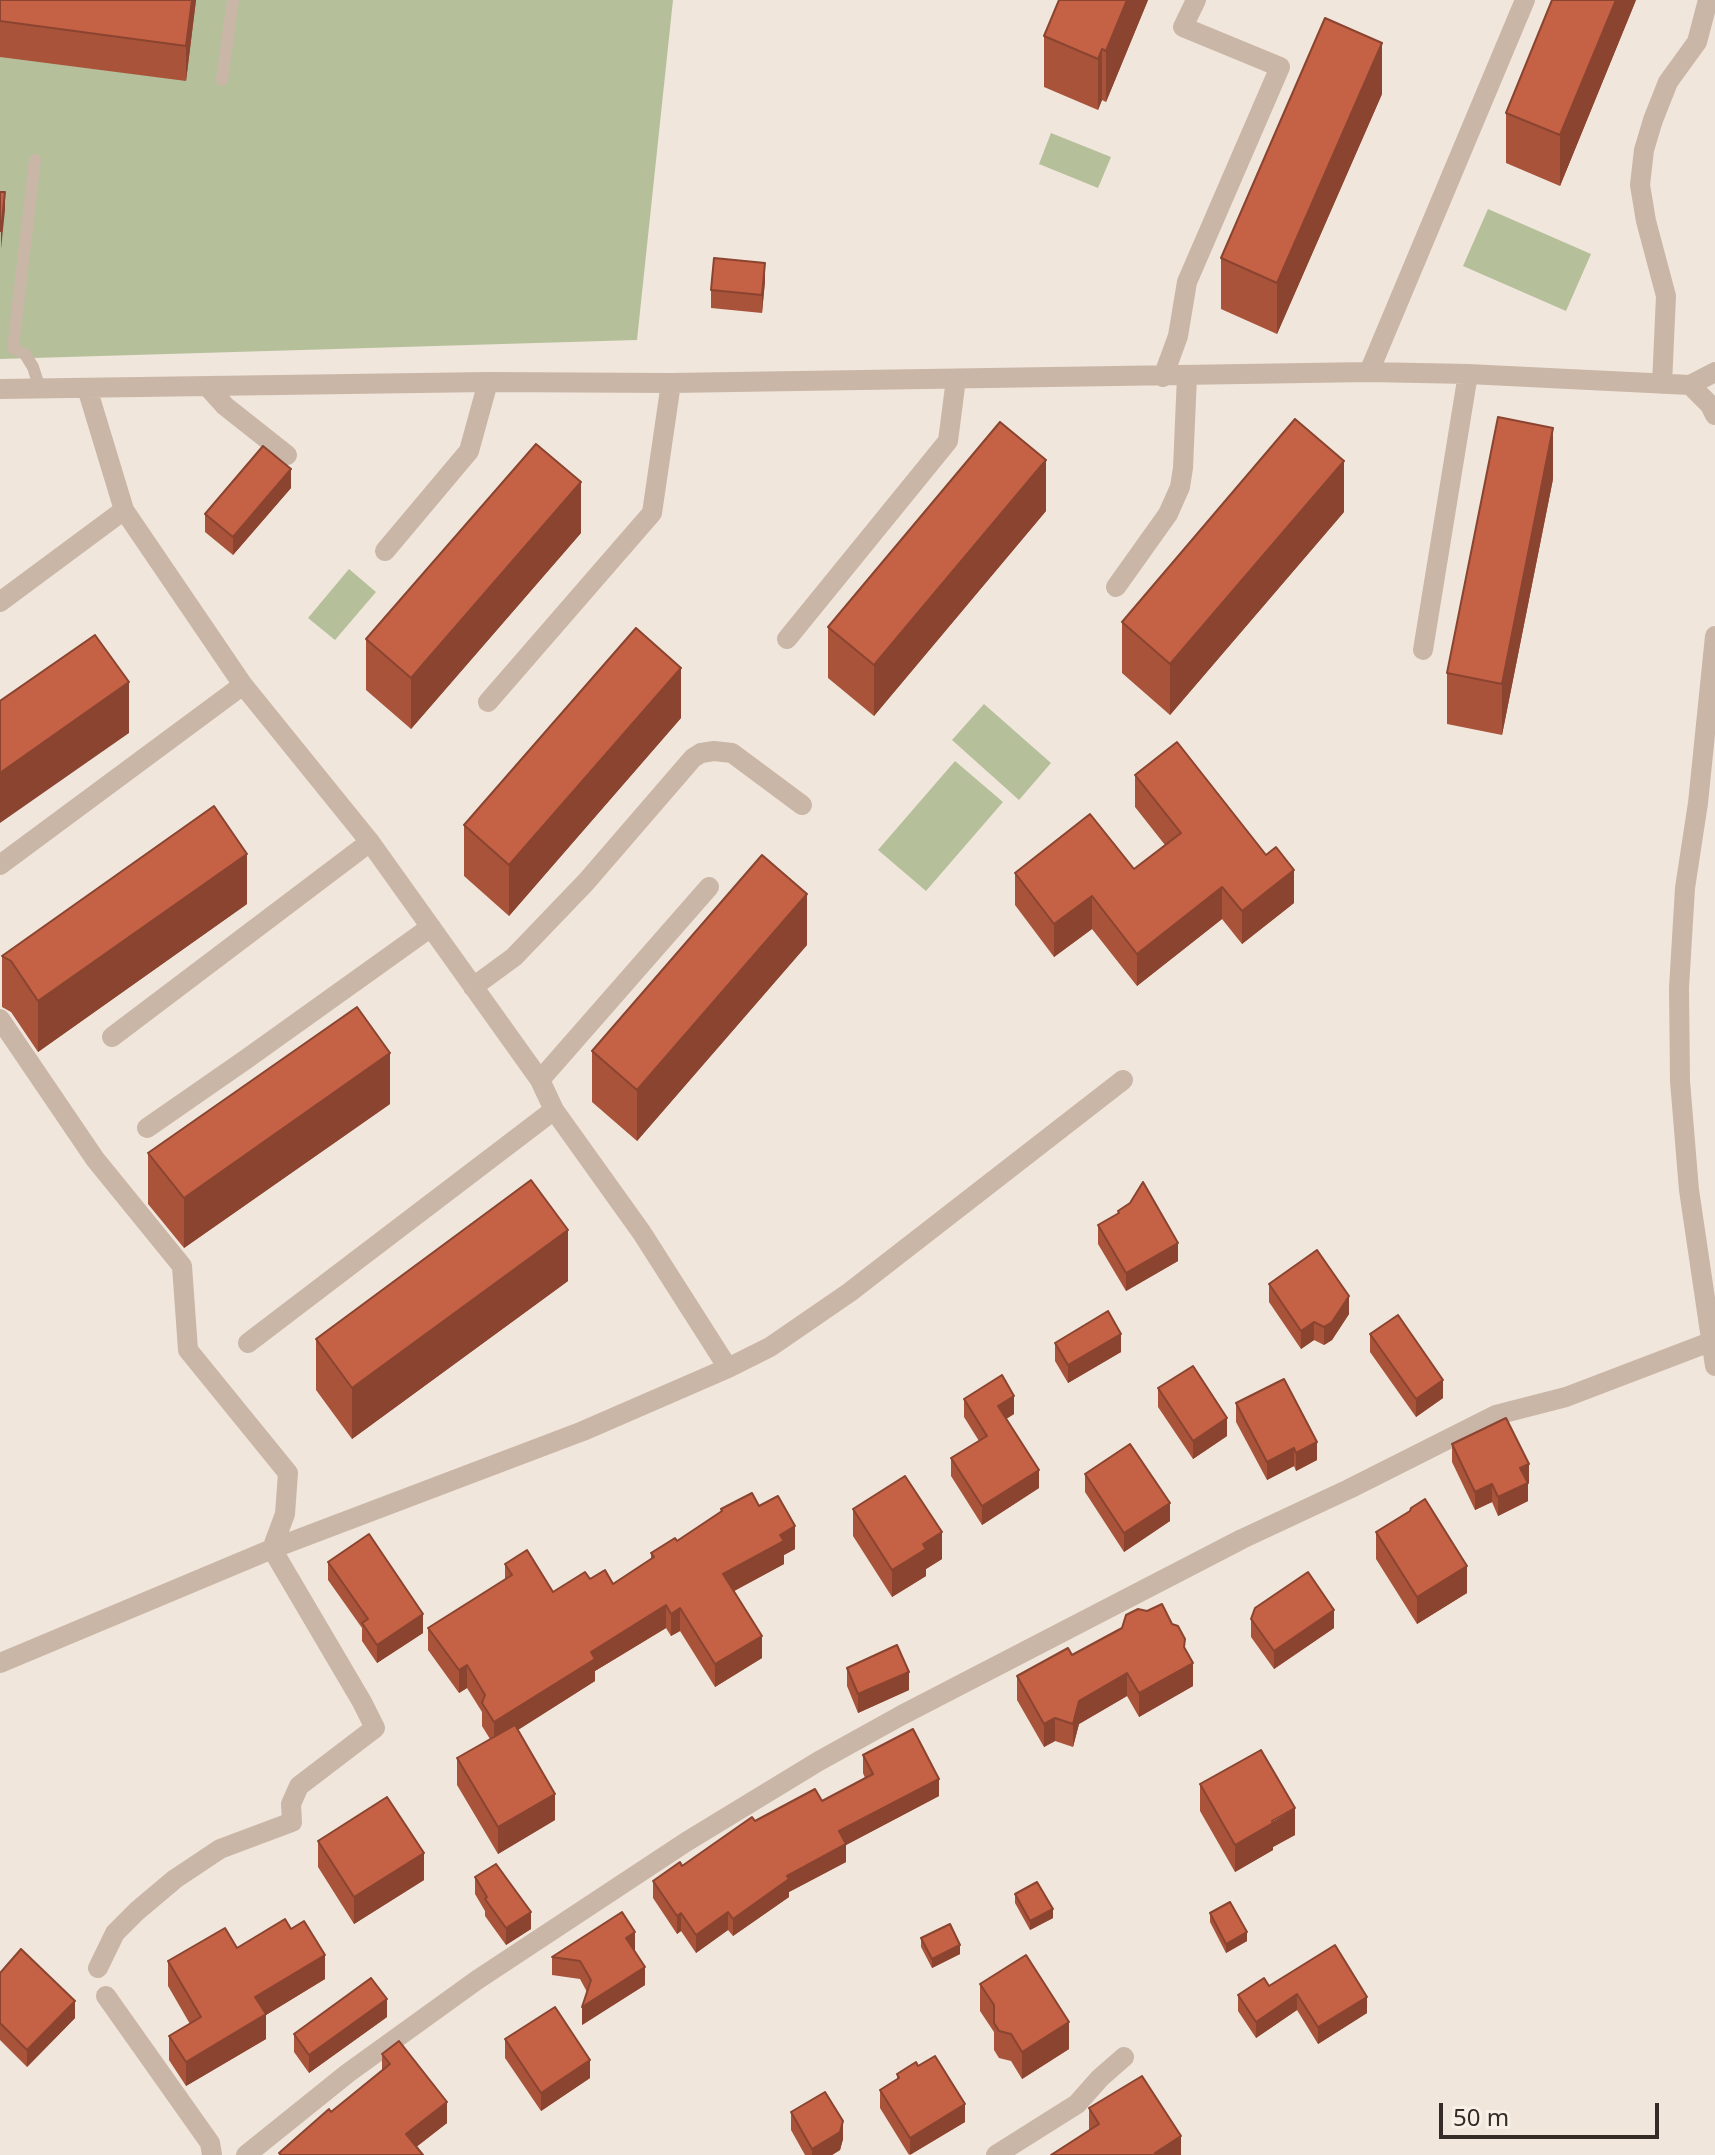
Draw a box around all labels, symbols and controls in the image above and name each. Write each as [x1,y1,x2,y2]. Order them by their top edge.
scale bar [1443,2087,1663,2137]
text: 50 m [1453,2100,1509,2133]

